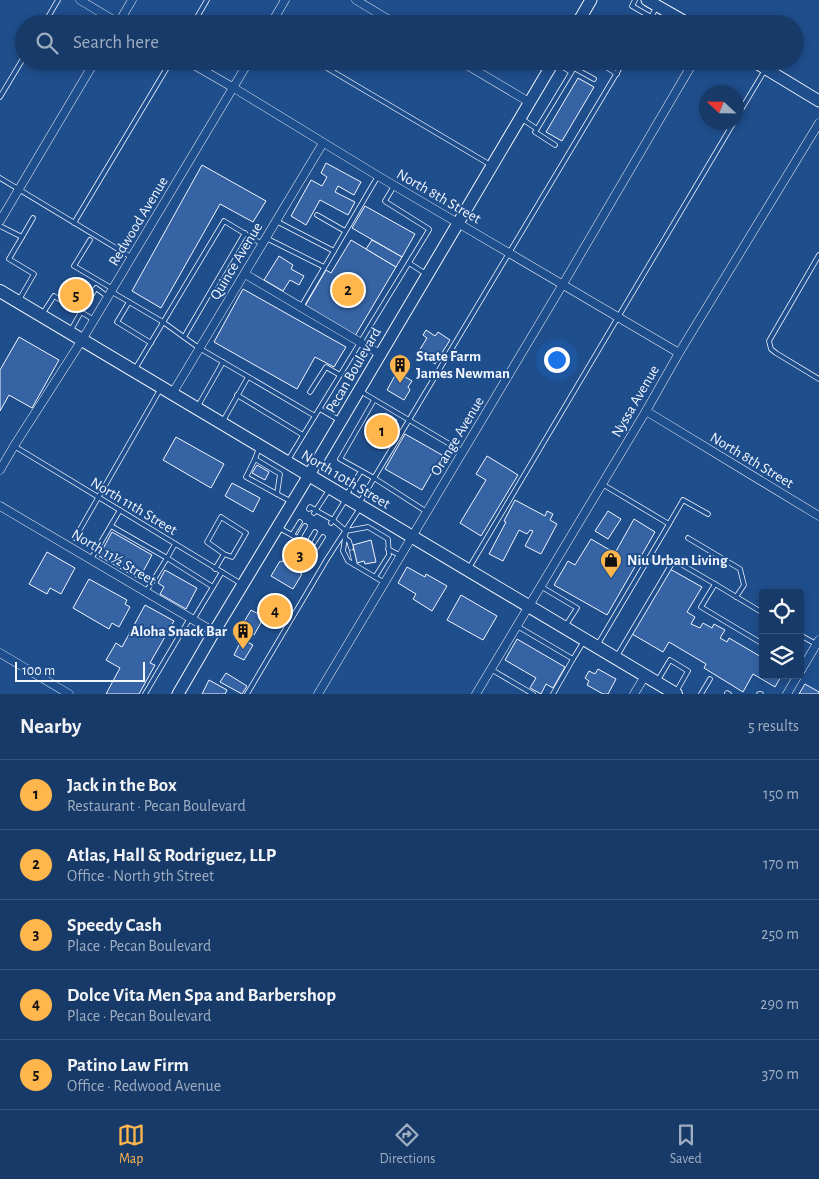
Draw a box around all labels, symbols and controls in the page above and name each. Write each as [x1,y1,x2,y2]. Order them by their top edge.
search box [15,15,804,70]
icon: search [33,29,61,57]
text: Search here [73,33,159,52]
north arrow [699,85,744,130]
street label: North 8th Street [394,166,484,227]
street label: Redwood Avenue [106,174,171,268]
street label: Quince Avenue [207,220,265,303]
pin: 2 [332,271,364,309]
pin: 5 [60,276,92,314]
street label: Pecan Boulevard [323,325,384,415]
your location [544,347,570,373]
place label: State Farm James Newman [416,349,510,381]
building icon: State Farm James Newman [388,353,412,384]
street label: Nyssa Avenue [609,363,662,440]
street label: Orange Avenue [428,394,487,478]
pin: 1 [366,412,398,450]
street label: North 8th Street [707,430,796,491]
street label: North 10th Street [299,447,393,512]
street label: North 11th Street [88,475,180,538]
street label: North 11½ Street [69,526,159,589]
pin: 3 [284,536,316,574]
shop icon: Niu Urban Living [599,548,623,579]
place label: Niu Urban Living [627,553,728,568]
map controls [759,589,804,679]
button: locate [759,589,804,634]
pin: 4 [259,592,291,630]
building icon: Aloha Snack Bar [231,619,255,650]
place label: Aloha Snack Bar [130,624,228,639]
button: layers [759,634,804,679]
scale bar [15,659,145,682]
text: 100 m [22,664,55,678]
text: Nearby [20,716,81,737]
text: 5 results [748,718,799,734]
text: Jack in the Box [67,776,177,795]
text: 1 [33,786,39,802]
text: 150 m [763,786,799,802]
text: Restaurant · Pecan Boulevard [67,798,246,814]
text: Atlas, Hall & Rodriguez, LLP [67,846,276,865]
text: 2 [32,856,40,872]
text: 170 m [763,856,799,872]
text: Office · North 9th Street [67,868,214,884]
text: Speedy Cash [67,916,162,935]
text: 3 [33,926,39,942]
text: 250 m [761,926,799,942]
text: Place · Pecan Boulevard [67,938,211,954]
text: Dolce Vita Men Spa and Barbershop [67,986,336,1005]
text: 4 [32,996,40,1012]
text: 290 m [760,996,799,1012]
text: Place · Pecan Boulevard [67,1008,211,1024]
text: Patino Law Firm [67,1056,189,1075]
text: 5 [33,1066,39,1082]
text: 370 m [762,1066,799,1082]
text: Office · Redwood Avenue [67,1078,221,1094]
tab: Map [117,1121,145,1168]
tab: Directions [380,1121,435,1168]
tab: Saved [670,1121,702,1168]

